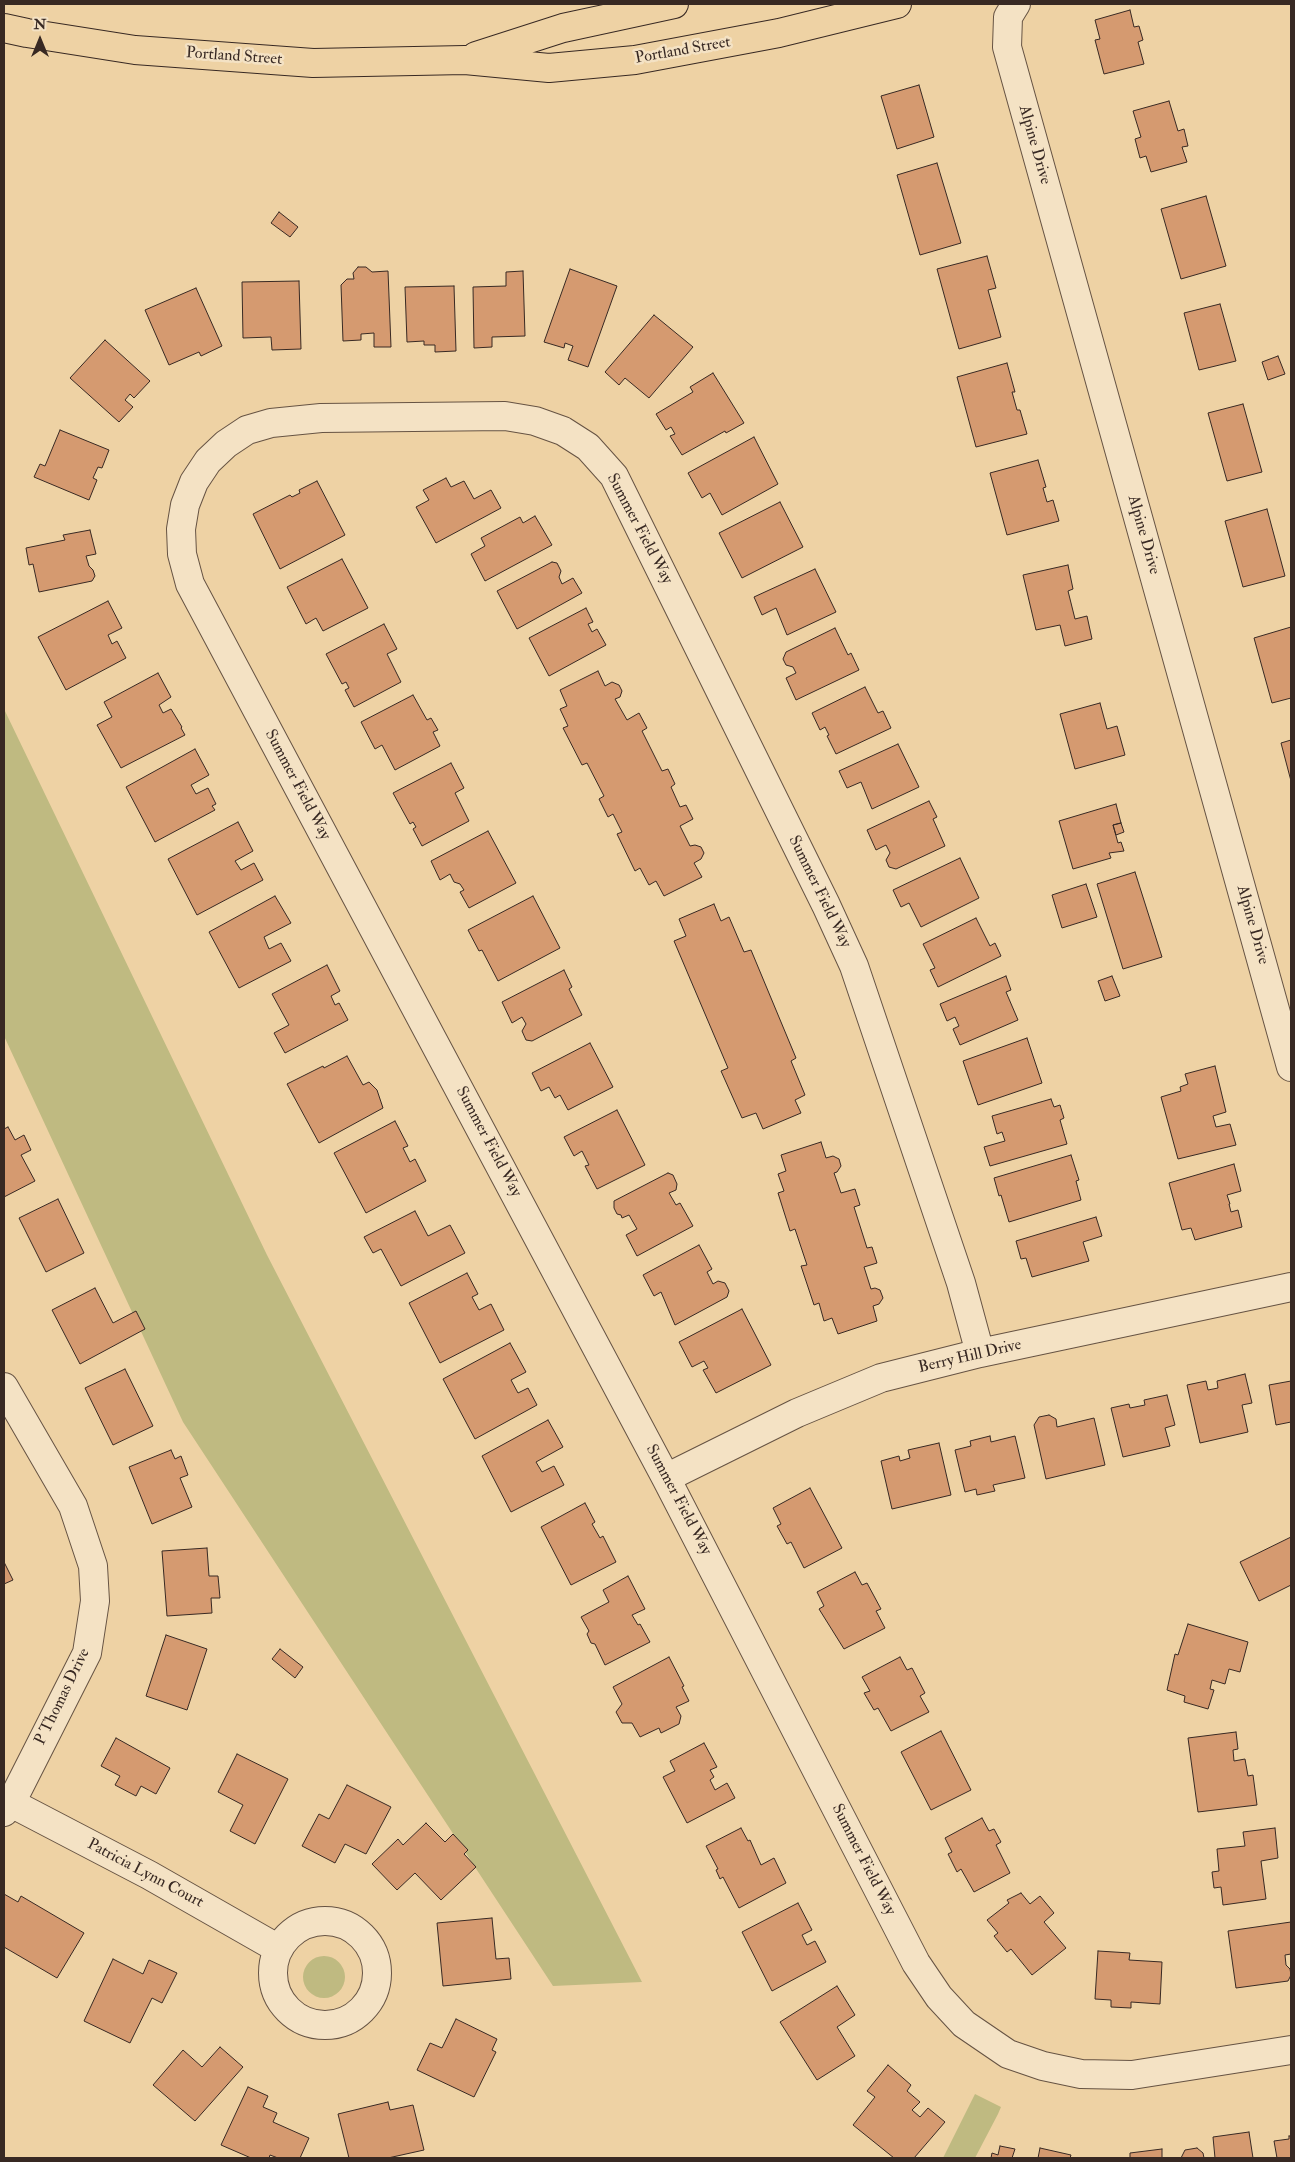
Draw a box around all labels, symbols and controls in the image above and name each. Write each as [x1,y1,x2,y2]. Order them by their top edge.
north arrow [15,15,65,65]
text: N [34,16,46,33]
street label: Portland Street [634,33,732,69]
street label: Portland Street [185,44,283,70]
street label: Alpine Drive [1014,103,1054,187]
street label: Summer Field Way [602,471,676,587]
street label: Alpine Drive [1123,493,1163,577]
street label: Summer Field Way [260,727,334,843]
street label: Summer Field Way [784,833,854,951]
street label: Alpine Drive [1232,883,1272,967]
street label: Summer Field Way [451,1084,525,1200]
street label: Berry Hill Drive [917,1336,1023,1378]
street label: Summer Field Way [641,1442,715,1558]
street label: P Thomas Drive [31,1646,95,1748]
street label: Summer Field Way [827,1801,899,1919]
street label: Patricia Lynn Court [84,1835,206,1913]

